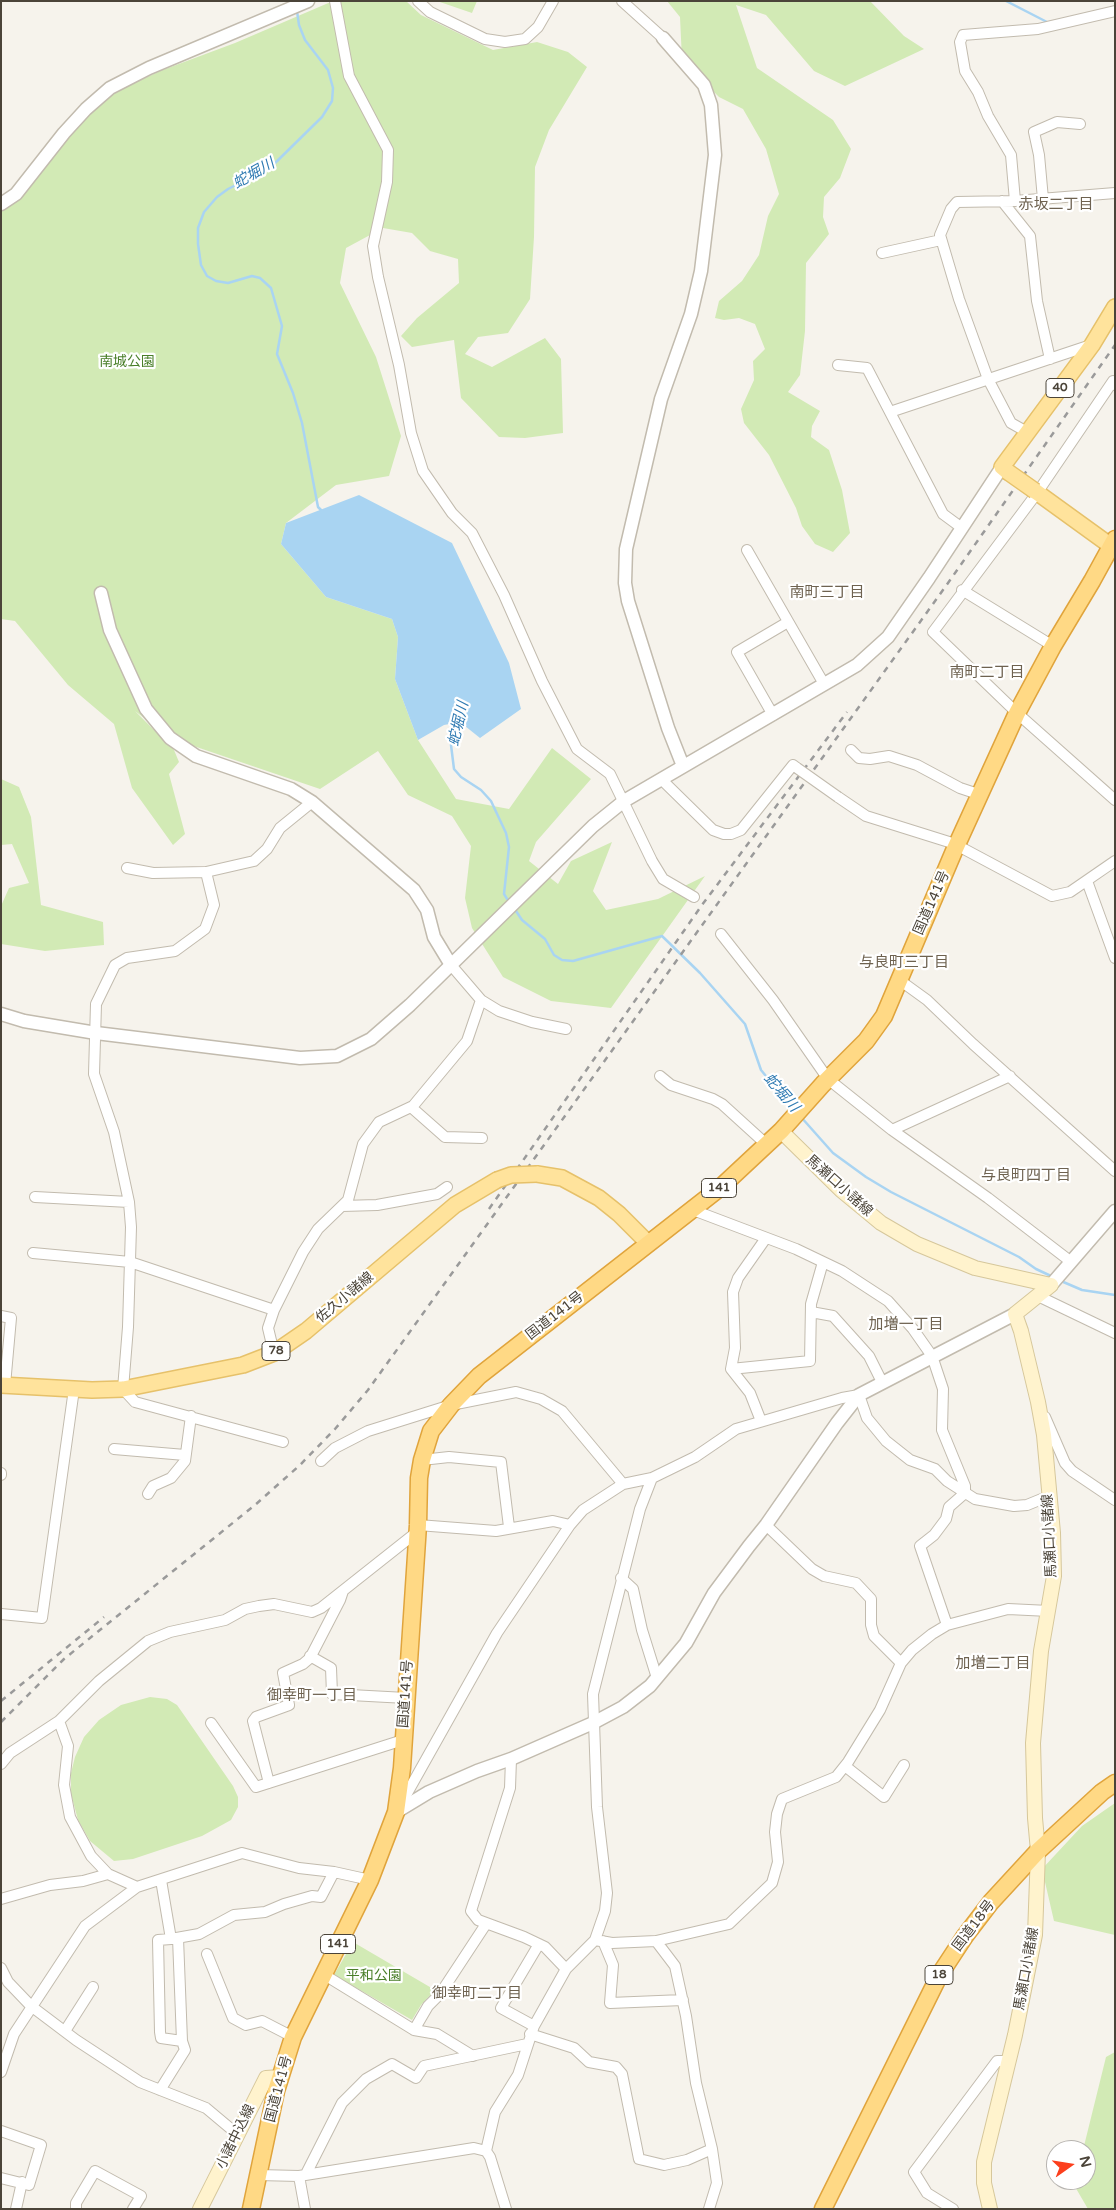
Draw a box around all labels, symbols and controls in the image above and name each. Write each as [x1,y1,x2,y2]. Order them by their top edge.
water label: 蛇堀川 [230,155,278,193]
district label: 赤坂二丁目 [1019,196,1093,214]
park label: 南城公園 [99,354,155,370]
road number: 40 [1046,378,1074,398]
district label: 南町三丁目 [790,584,864,602]
district label: 南町二丁目 [950,664,1024,682]
water label: 蛇堀川 [445,700,473,748]
street label: 国道141号 [910,868,954,938]
district label: 与良町三丁目 [859,954,949,972]
water label: 蛇堀川 [759,1070,803,1116]
street label: 馬瀬口小諸線 [802,1152,876,1220]
district label: 与良町四丁目 [981,1167,1071,1185]
road number: 141 [702,1178,736,1198]
street label: 佐久小諸線 [313,1269,377,1327]
street label: 国道141号 [523,1288,587,1344]
district label: 加増一丁目 [869,1316,943,1334]
road number: 78 [262,1342,290,1360]
street label: 馬瀬口小諸線 [1039,1494,1061,1578]
district label: 加増二丁目 [956,1655,1030,1673]
street label: 国道141号 [395,1659,417,1729]
district label: 御幸町一丁目 [267,1687,357,1705]
street label: 国道18号 [949,1897,999,1955]
street label: 馬瀬口小諸線 [1011,1926,1043,2012]
road number: 141 [320,1935,356,1954]
road number: 18 [925,1966,953,1984]
park label: 平和公園 [346,1968,402,1984]
district label: 御幸町二丁目 [432,1985,522,2003]
street label: 国道141号 [262,2054,296,2124]
street label: 小諸中込線 [213,2102,259,2172]
north arrow [1046,2140,1096,2190]
text: N [1076,2154,1095,2169]

